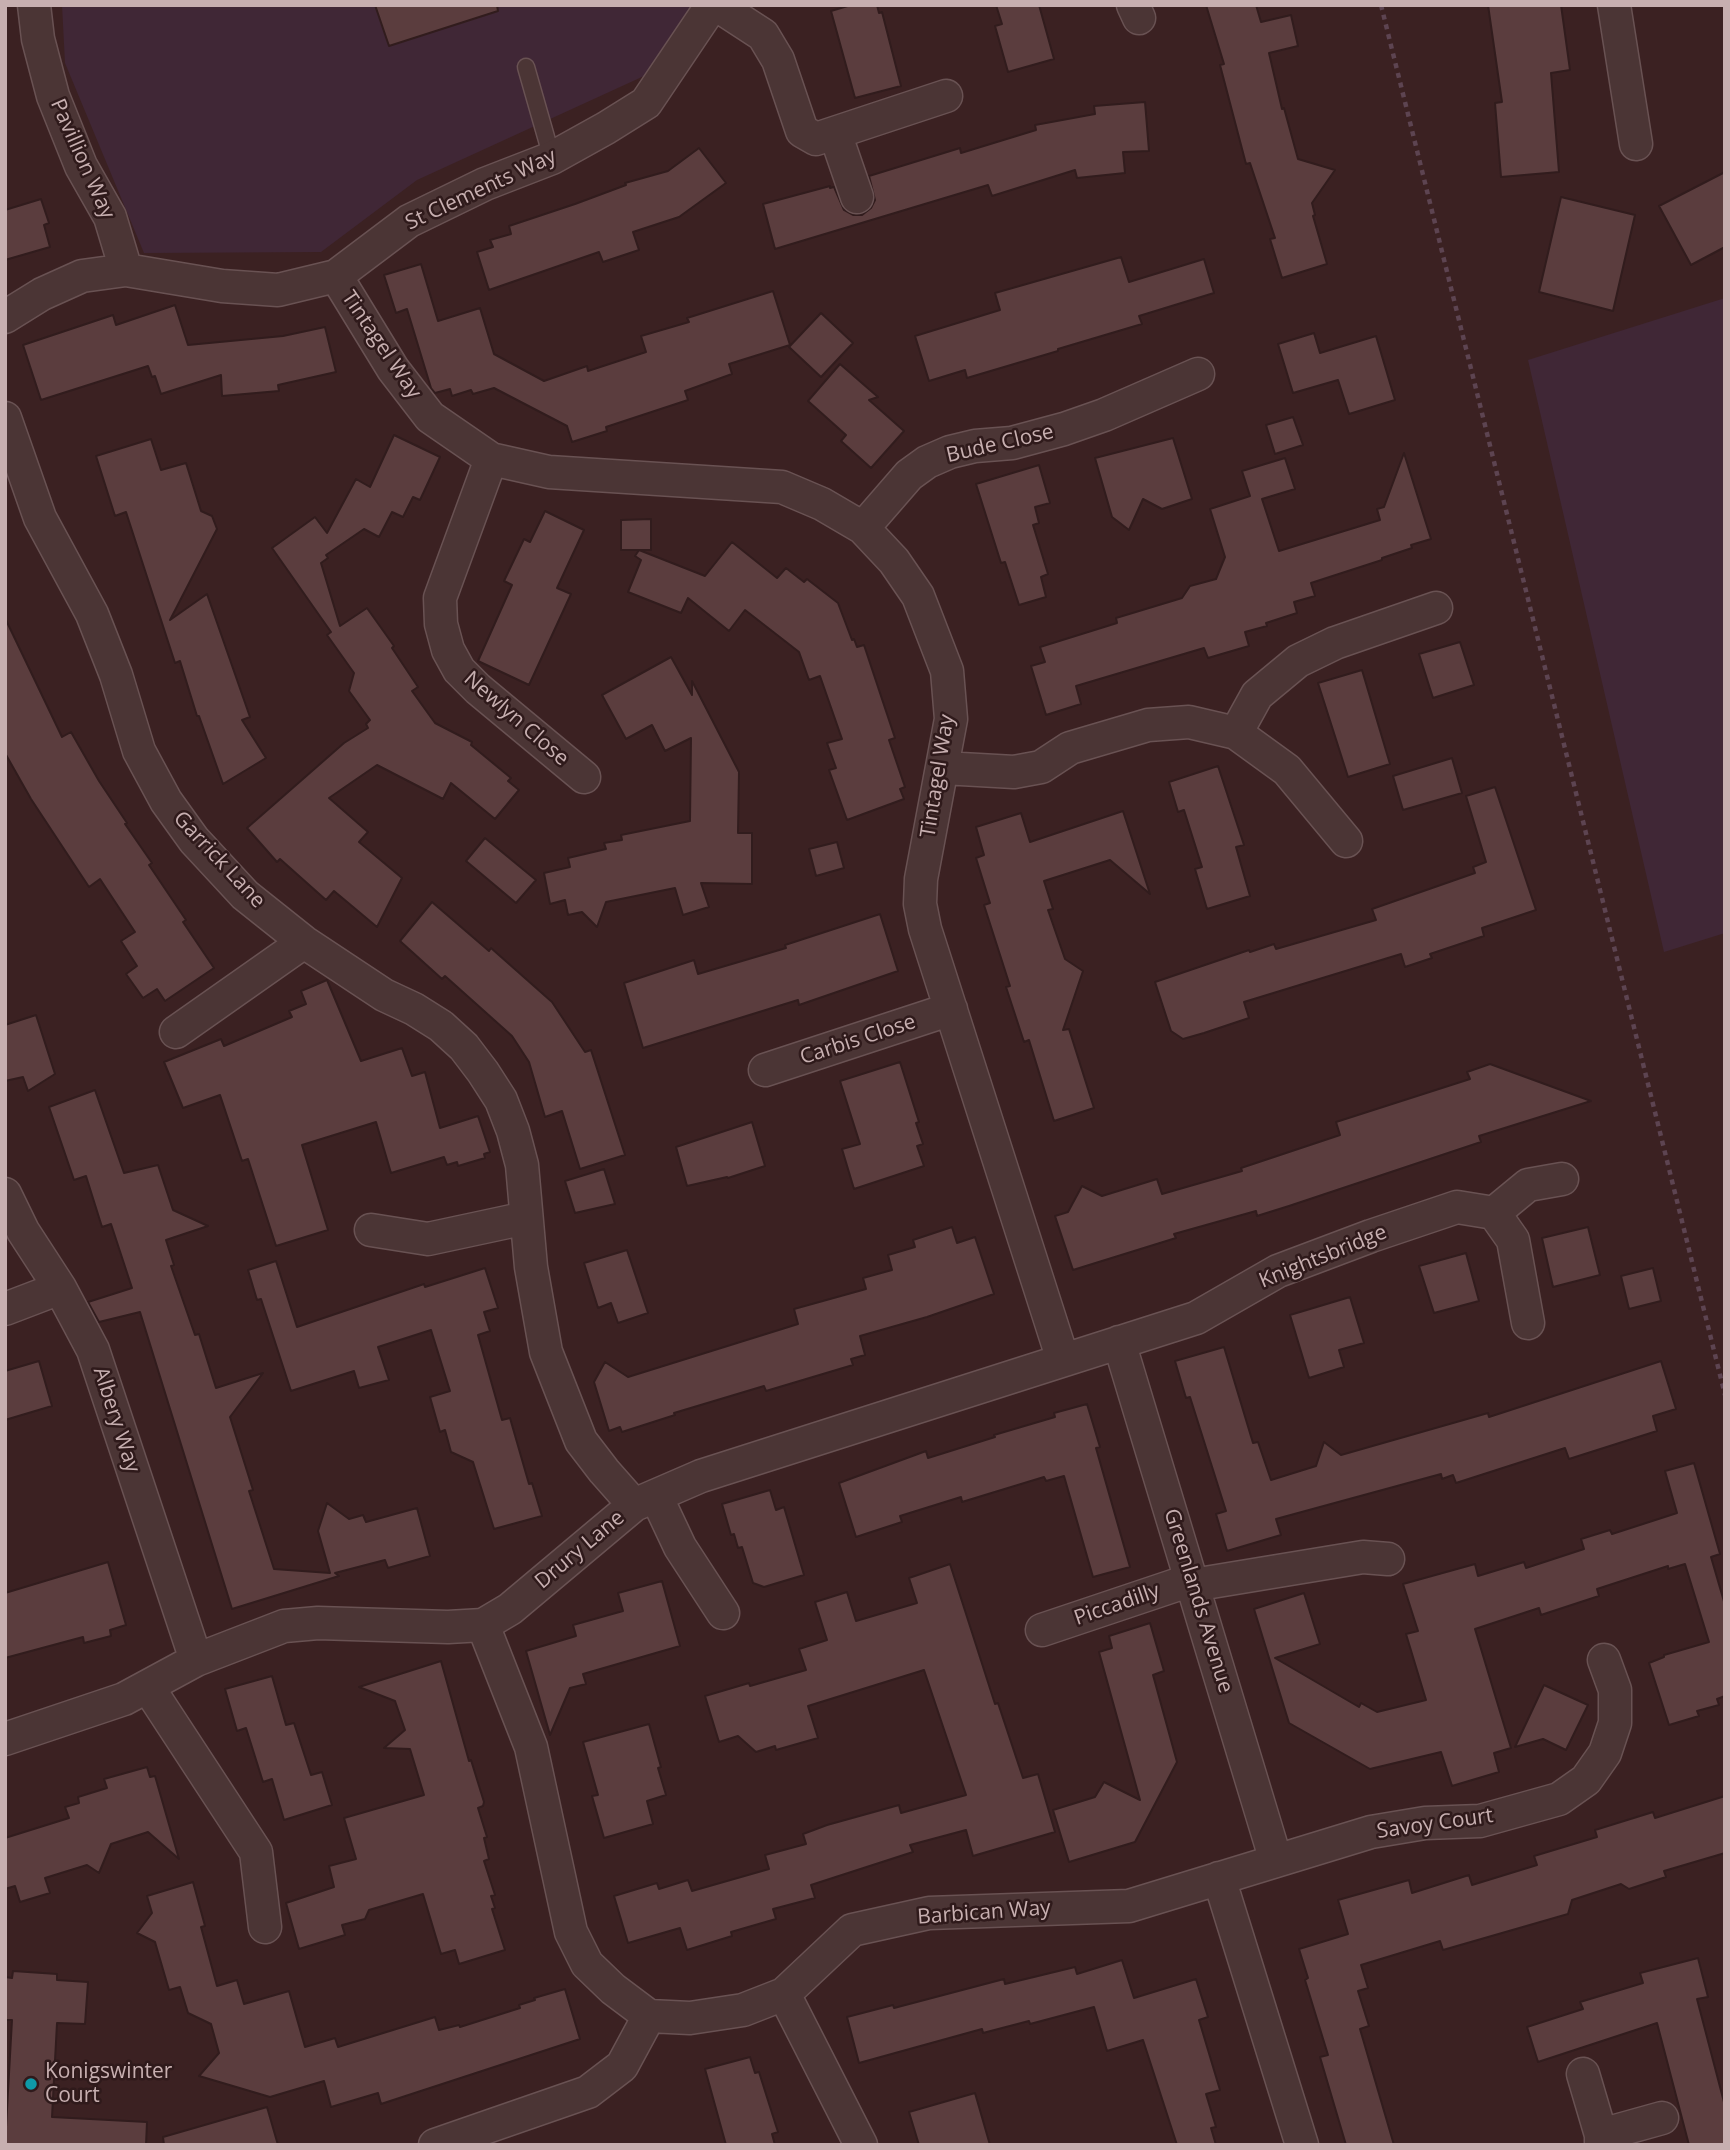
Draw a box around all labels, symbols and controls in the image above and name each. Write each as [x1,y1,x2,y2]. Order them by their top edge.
street label: Pavillion Way [44,95,120,223]
street label: St Clements Way [402,144,560,236]
street label: Tintagel Way [336,286,426,404]
street label: Bude Close [944,419,1056,469]
street label: Newlyn Close [458,667,574,771]
street label: Tintagel Way [916,713,960,839]
street label: Garrick Lane [168,806,270,914]
street label: Carbis Close [797,1009,919,1071]
street label: Knightsbridge [1255,1220,1391,1294]
street label: Albery Way [87,1364,145,1476]
street label: Drury Lane [530,1505,630,1595]
street label: Greenlands Avenue [1158,1506,1238,1696]
street label: Piccadilly [1071,1579,1163,1631]
street label: Savoy Court [1375,1803,1495,1845]
street label: Barbican Way [916,1896,1052,1930]
place label: Konigswinter Court [45,2059,172,2109]
marker: Konigswinter Court [23,2076,39,2092]

